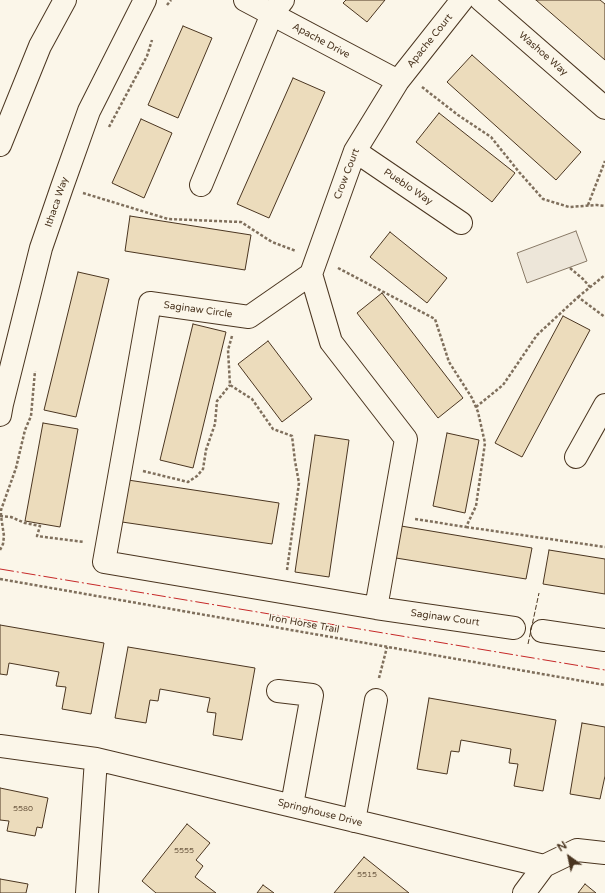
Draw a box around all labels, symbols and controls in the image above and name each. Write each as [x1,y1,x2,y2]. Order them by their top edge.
street label: Apache Court [405,12,455,70]
street label: Apache Drive [290,21,352,61]
street label: Washoe Way [516,29,570,79]
street label: Crow Court [332,147,362,201]
street label: Pueblo Way [381,166,435,208]
street label: Ithaca Way [43,175,71,229]
street label: Saginaw Circle [163,299,233,321]
street label: Saginaw Court [410,607,480,629]
street label: Iron Horse Trail [268,612,340,636]
street label: Springhouse Drive [276,797,364,829]
house number: 5580 [13,804,33,814]
north arrow [549,837,589,877]
text: N [555,839,569,854]
house number: 5555 [174,846,194,856]
house number: 5515 [357,870,377,880]

